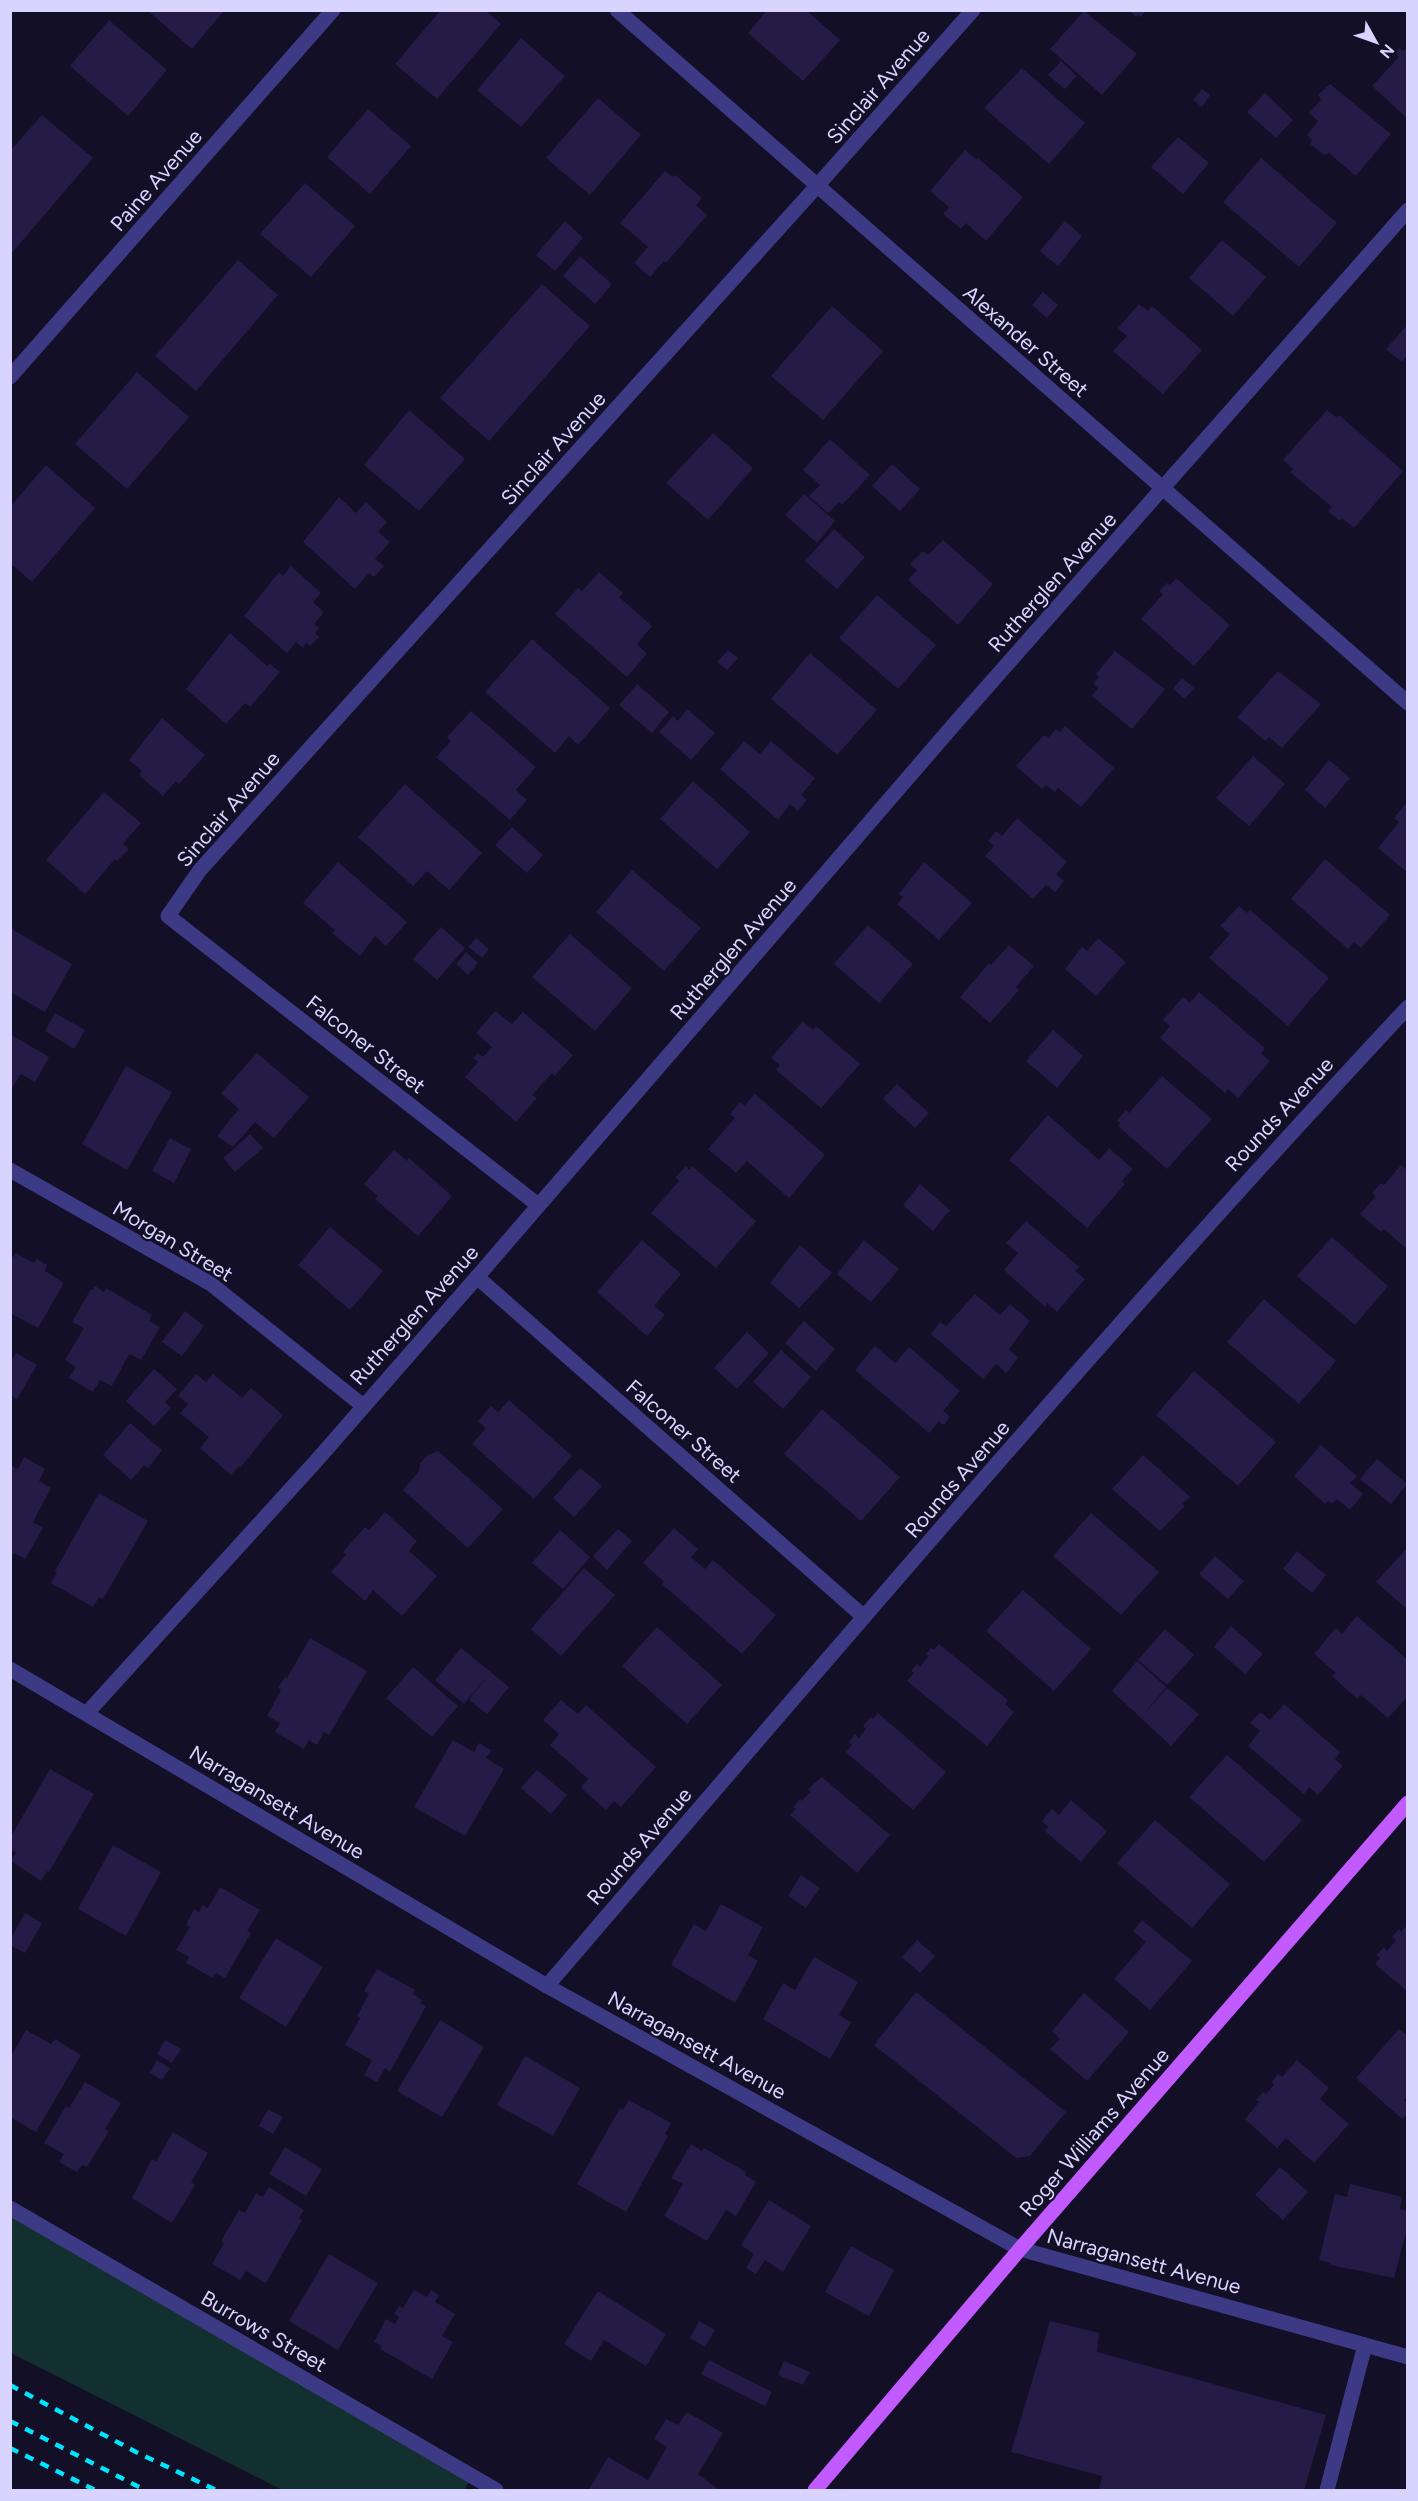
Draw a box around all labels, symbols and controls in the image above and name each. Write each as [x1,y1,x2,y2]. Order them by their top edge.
north arrow [1346,12,1406,72]
street label: Sinclair Avenue [821,23,935,149]
text: N [1376,40,1398,62]
street label: Paine Avenue [105,124,207,236]
street label: Alexander Street [958,280,1094,402]
street label: Sinclair Avenue [495,386,611,510]
street label: Rutherglen Avenue [983,507,1121,657]
street label: Sinclair Avenue [171,746,285,872]
street label: Rutherglen Avenue [665,873,801,1025]
street label: Falconer Street [301,990,431,1098]
street label: Rounds Avenue [1220,1052,1338,1176]
street label: Morgan Street [108,1195,238,1287]
street label: Rutherglen Avenue [345,1240,483,1390]
street label: Falconer Street [621,1374,747,1488]
street label: Rounds Avenue [899,1415,1015,1543]
street label: Narragansett Avenue [185,1740,369,1864]
street label: Rounds Avenue [581,1782,697,1910]
street label: Narragansett Avenue [603,1986,791,2104]
street label: Roger Williams Avenue [1014,2043,1174,2221]
street label: Narragansett Avenue [1044,2223,1244,2299]
street label: Burrows Street [197,2285,331,2377]

